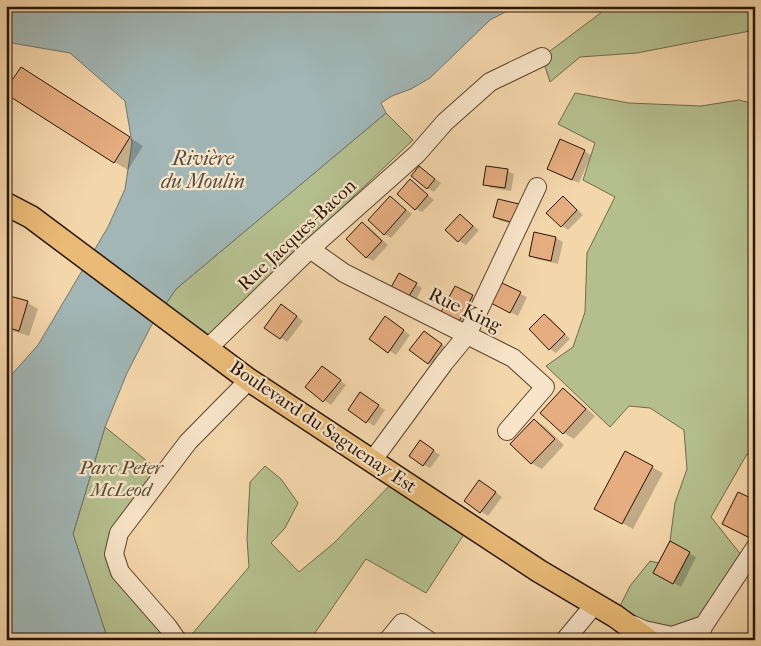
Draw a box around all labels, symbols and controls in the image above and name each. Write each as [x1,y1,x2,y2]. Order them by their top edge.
water label: Rivière du Moulin [161,147,245,193]
street label: Rue Jacques-Bacon [233,175,361,295]
street label: Rue King [425,283,506,337]
street label: Boulevard du Saguenay Est [225,356,421,498]
park label: Parc Peter McLeod [78,457,164,501]

